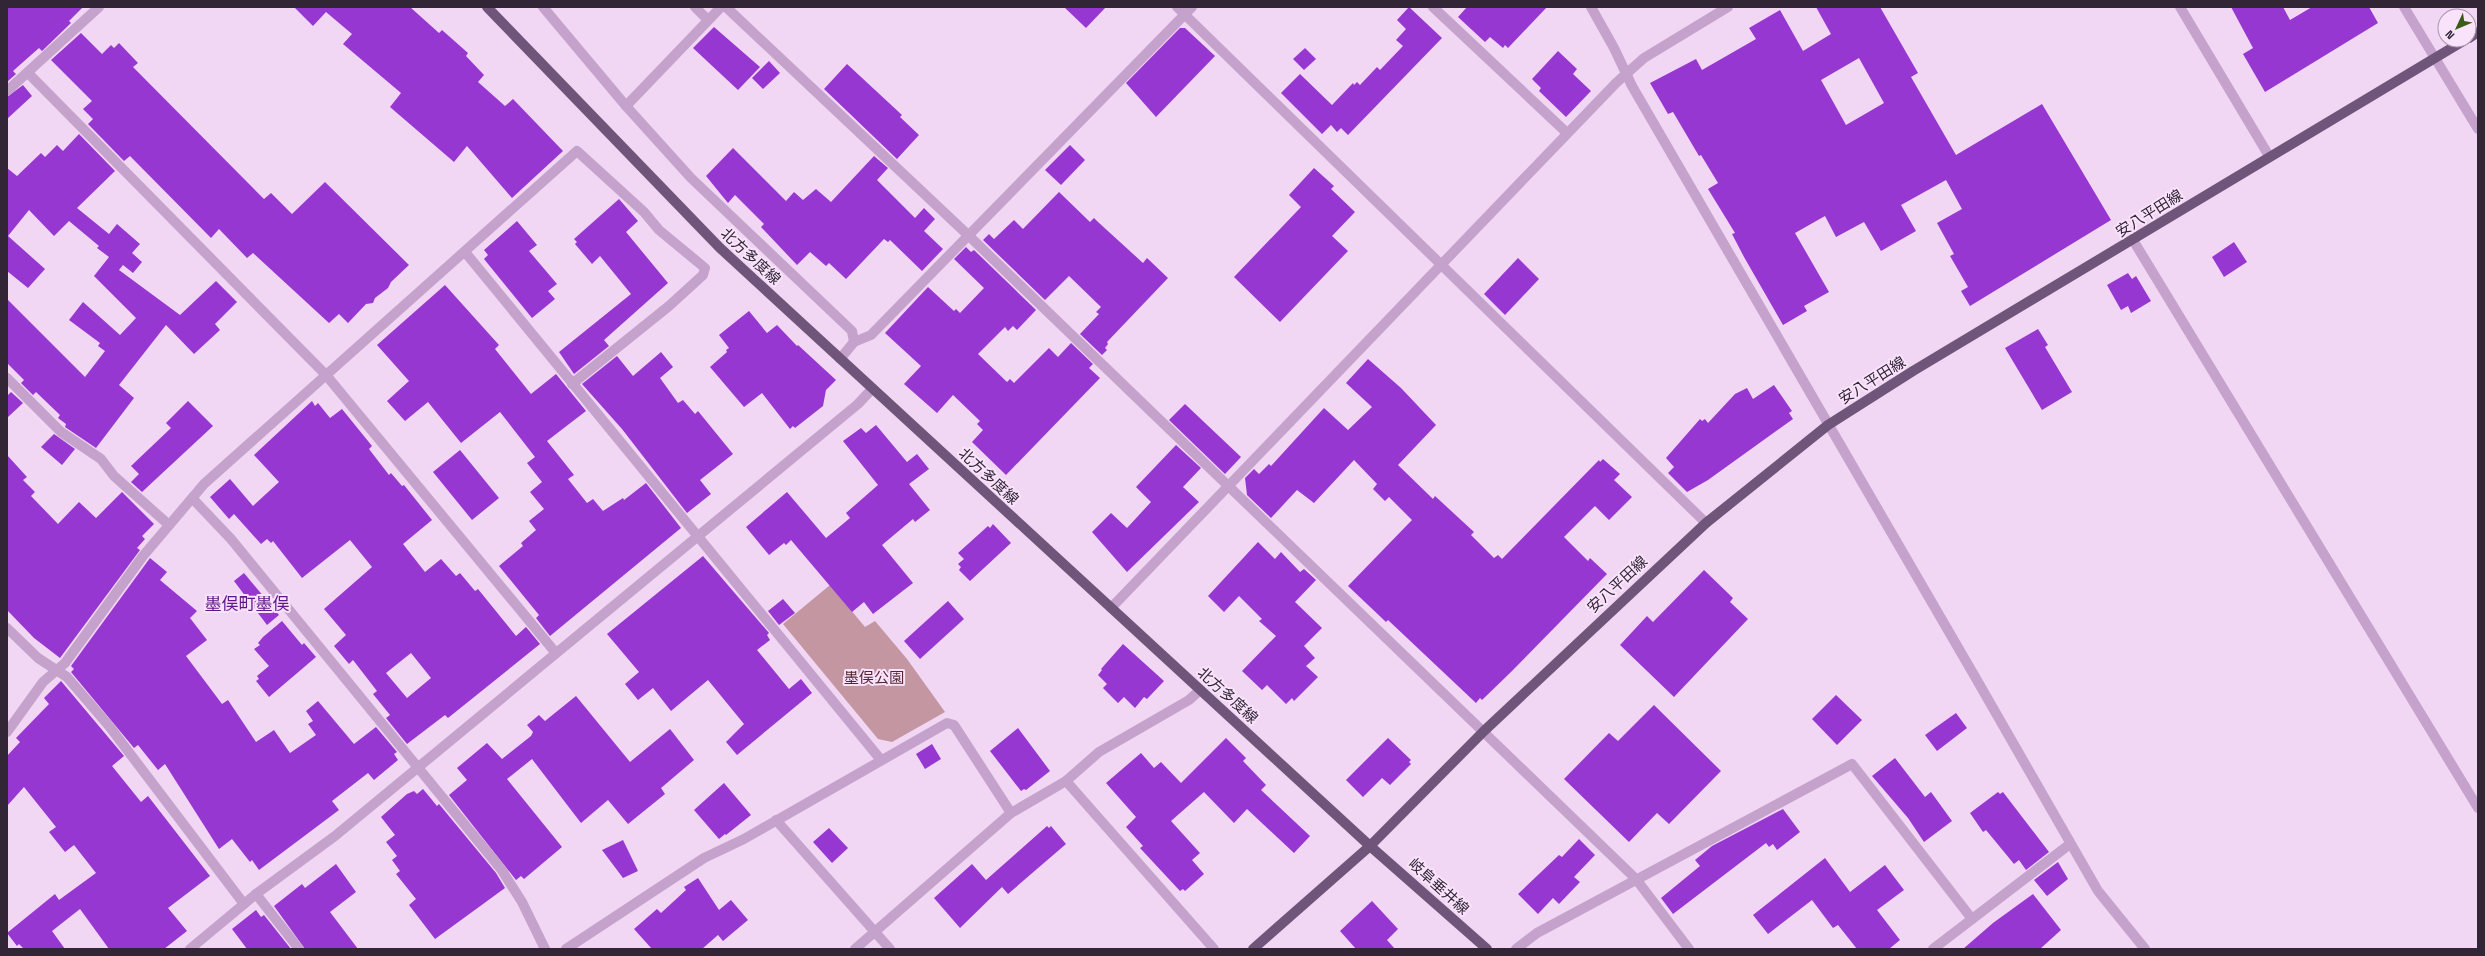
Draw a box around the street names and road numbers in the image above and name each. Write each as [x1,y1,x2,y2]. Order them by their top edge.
street label: 安八平田線 [2112,185,2186,241]
street label: 北方多度線 [717,223,785,289]
street label: 安八平田線 [1835,352,1909,408]
street label: 北方多度線 [955,443,1023,509]
street label: 安八平田線 [1583,551,1651,617]
street label: 北方多度線 [1194,663,1262,727]
street label: 岐阜垂井線 [1405,854,1473,918]

